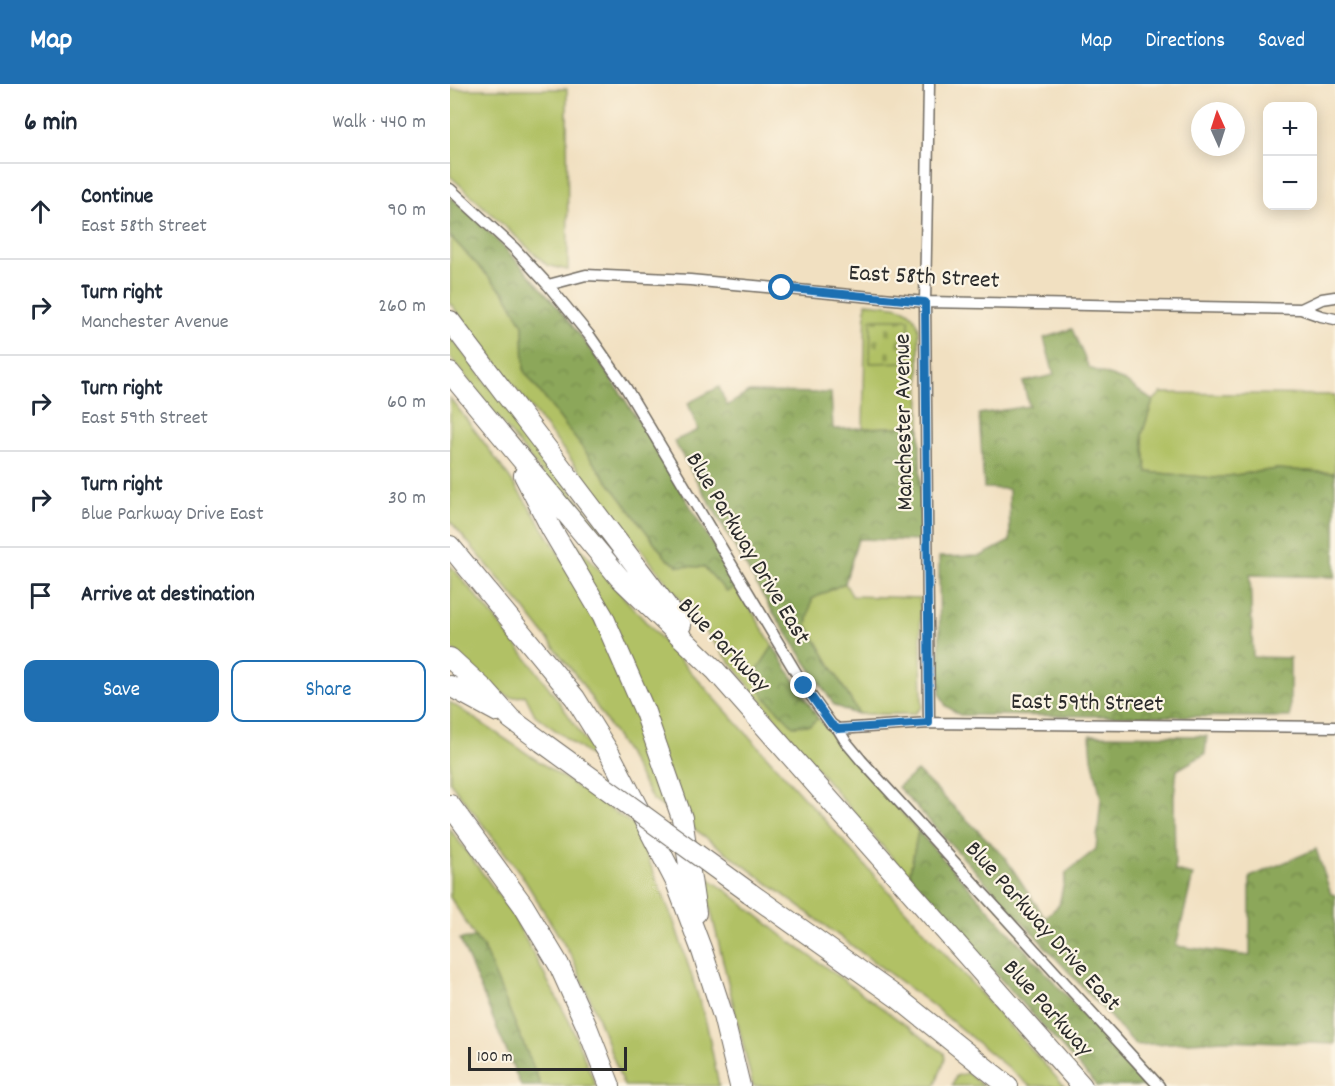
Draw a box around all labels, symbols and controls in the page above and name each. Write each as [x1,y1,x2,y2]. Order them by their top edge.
text: Map [30,22,72,62]
text: Map [1081,27,1112,57]
text: Directions [1145,27,1225,57]
text: Saved [1258,27,1305,57]
north arrow [1191,102,1245,156]
map controls [1263,102,1317,210]
button: + [1263,102,1317,156]
text: 6 min [24,105,77,142]
text: Walk · 440 m [333,109,426,137]
button: − [1263,156,1317,210]
text: Continue [81,182,153,213]
icon: ahead [24,195,57,228]
text: 90 m [388,197,426,225]
text: East 58th Street [81,213,207,241]
street label: East 58th Street [848,257,1000,299]
route start [768,274,794,300]
text: Turn right [81,278,163,309]
icon: right [24,291,57,324]
text: 260 m [378,293,426,321]
text: Manchester Avenue [81,309,229,337]
street label: Manchester Avenue [886,333,924,511]
text: Turn right [81,374,163,405]
icon: right [24,387,57,420]
text: 60 m [387,389,426,417]
text: East 59th Street [81,405,208,433]
street label: Blue Parkway Drive East [678,448,816,650]
text: Turn right [81,470,163,501]
icon: right [24,483,57,516]
text: 30 m [388,485,426,513]
text: Blue Parkway Drive East [81,501,264,529]
icon: arrive [24,579,57,612]
text: Arrive at destination [81,580,255,611]
street label: Blue Parkway [671,593,775,699]
button: Save [24,660,219,722]
button: Share [231,660,426,722]
route end [790,672,816,698]
street label: East 59th Street [1011,686,1164,722]
street label: Blue Parkway Drive East [958,836,1126,1018]
street label: Blue Parkway [996,954,1098,1064]
scale bar [468,1044,627,1072]
text: 100 m [477,1046,513,1069]

